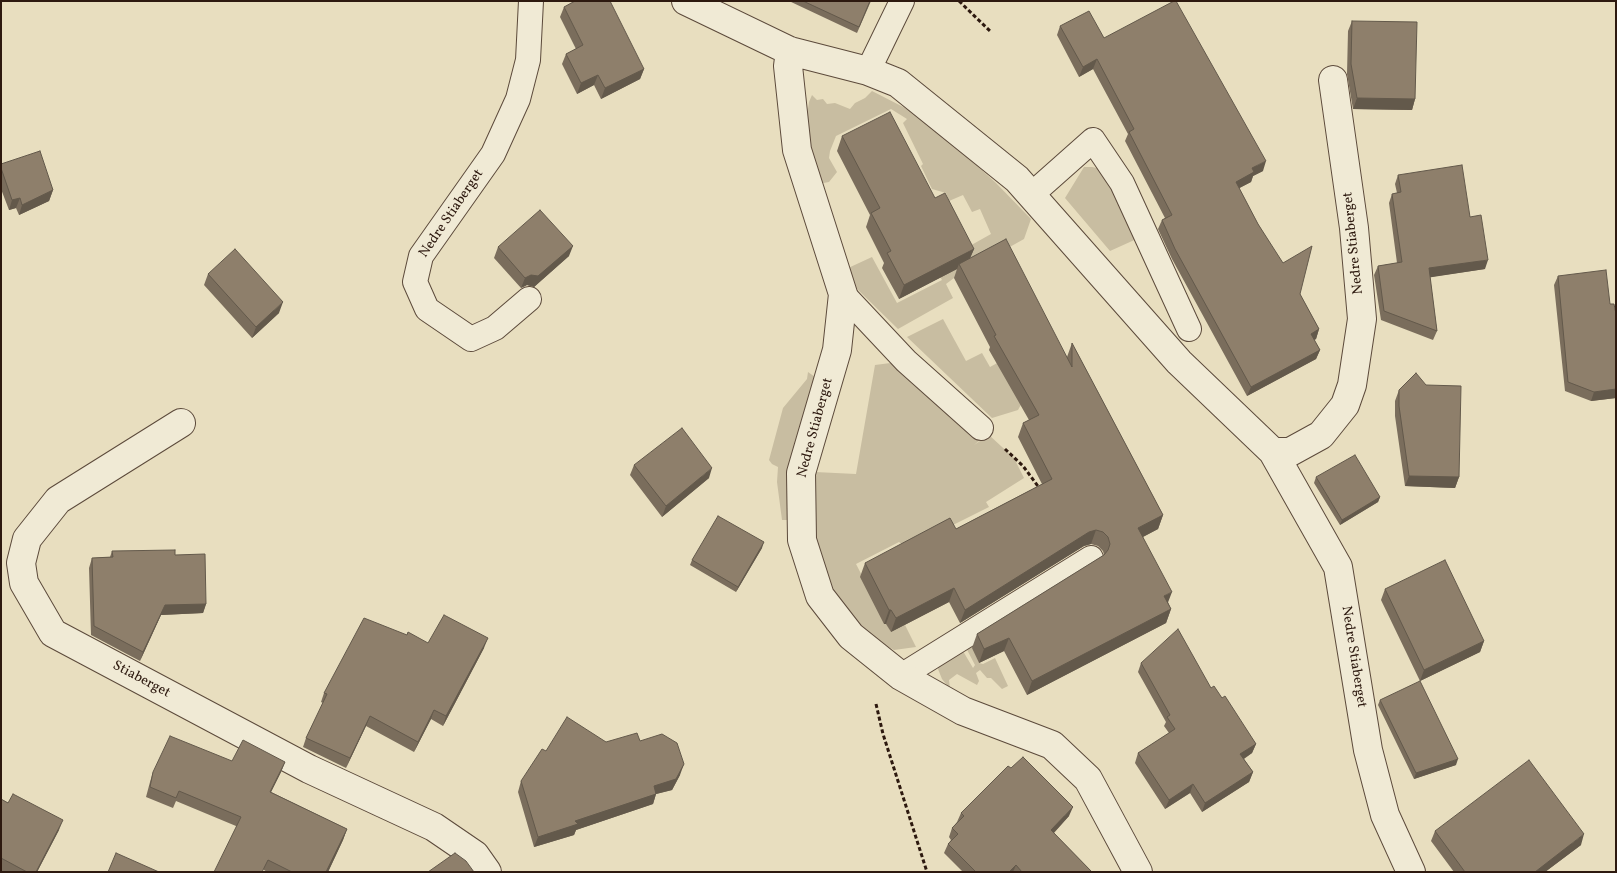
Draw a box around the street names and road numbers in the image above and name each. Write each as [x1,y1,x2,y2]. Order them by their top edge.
street label: Nedre Stiaberget [416,167,488,261]
street label: Nedre Stiaberget [1340,191,1368,295]
street label: Nedre Stiaberget [795,376,837,480]
street label: Nedre Stiaberget [1337,605,1369,709]
street label: Stiaberget [109,658,173,702]

